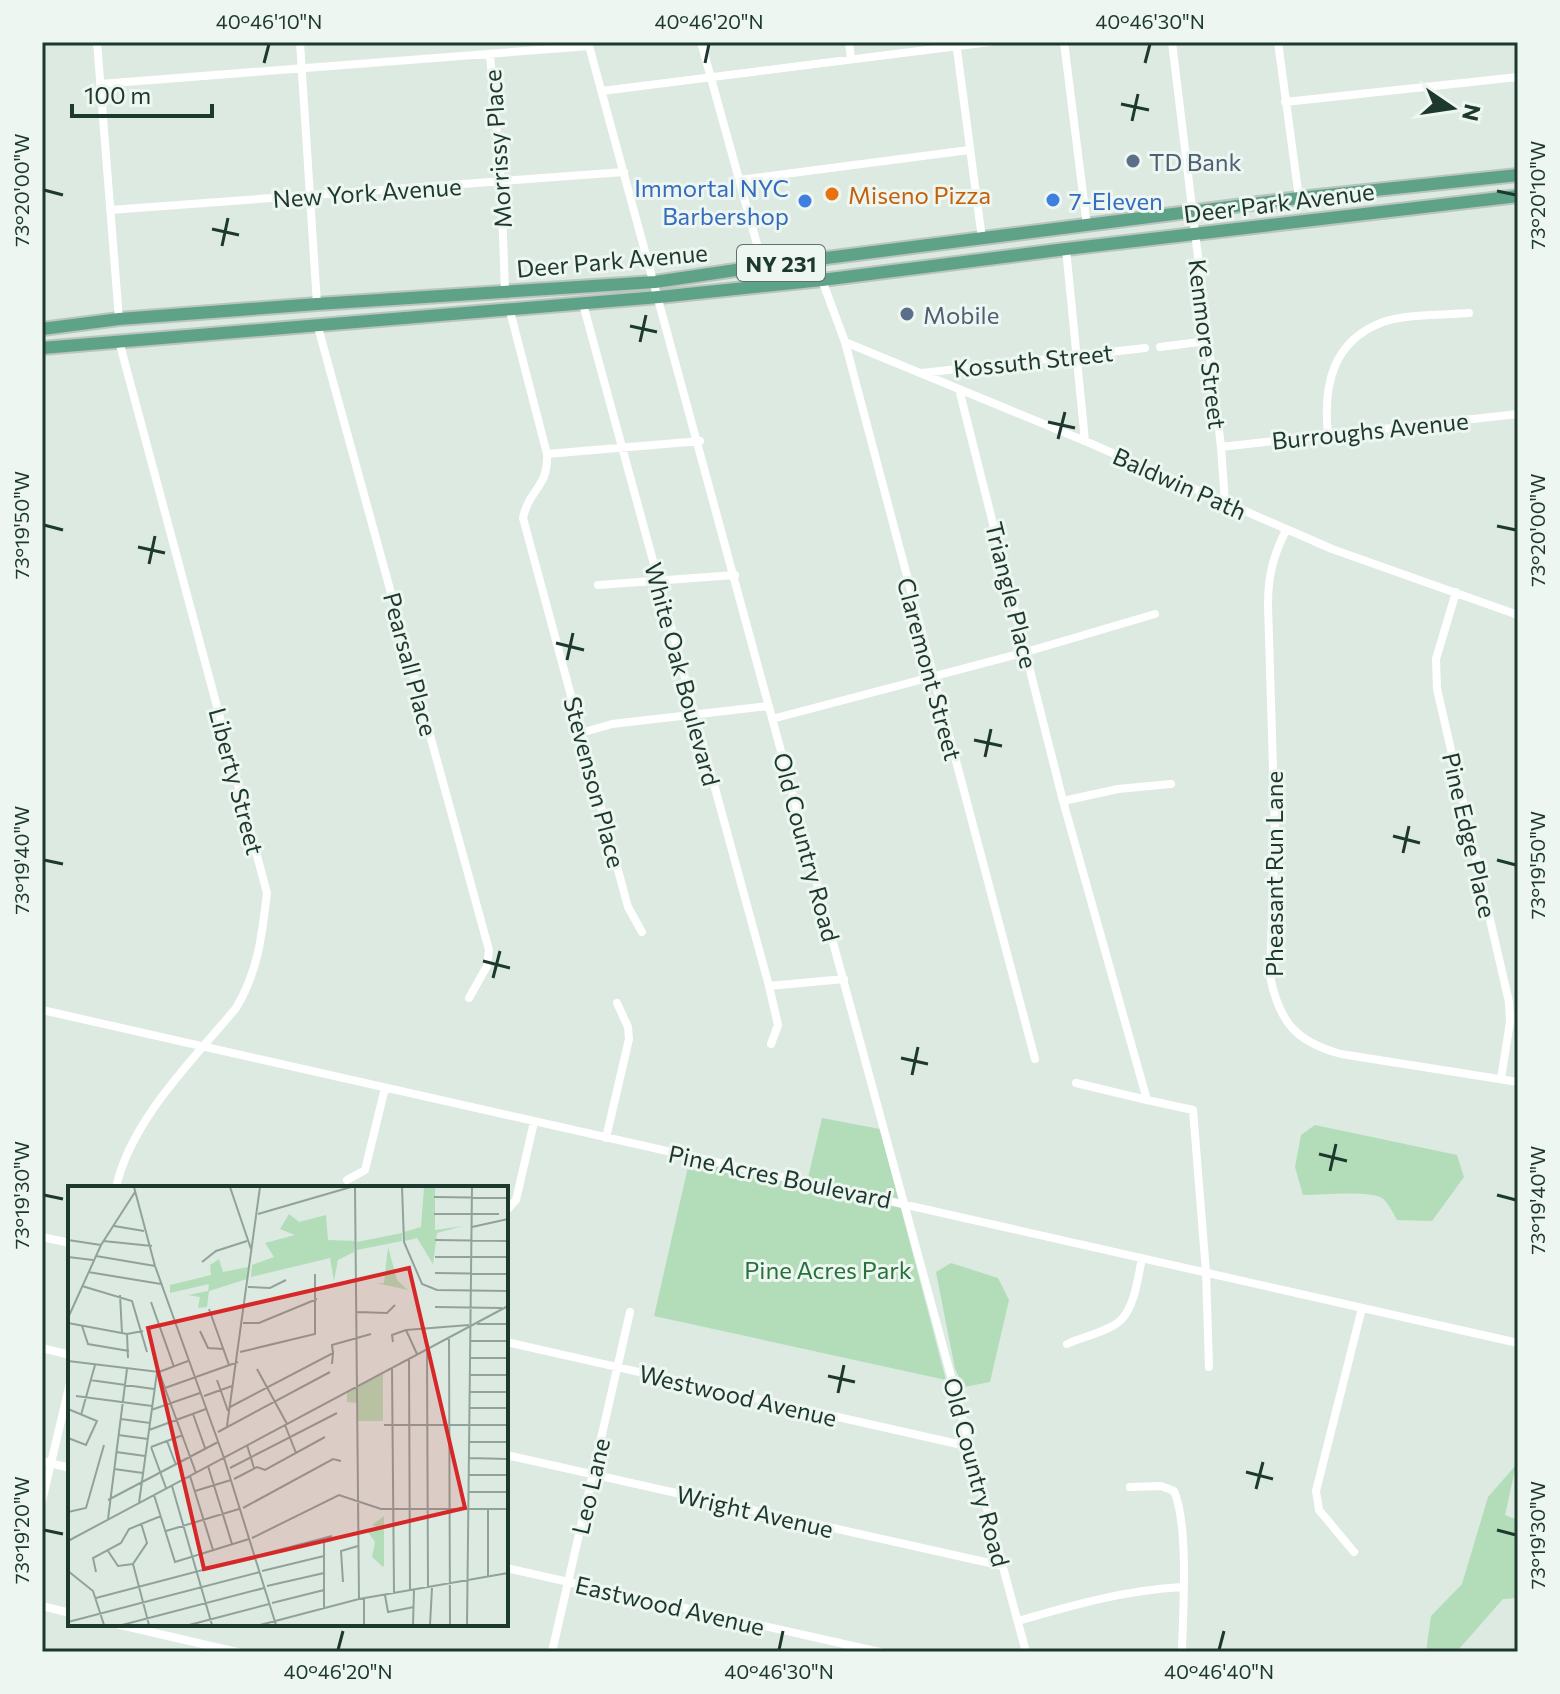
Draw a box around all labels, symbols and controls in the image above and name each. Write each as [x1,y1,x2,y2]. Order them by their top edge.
text: 40°46'10"N [216,9,322,33]
text: 40°46'20"N [654,9,764,33]
text: 40°46'30"N [1095,9,1205,33]
scale bar [72,68,212,118]
street label: Morrissy Place [477,68,517,230]
north arrow [1412,68,1492,148]
text: 100 m [84,80,151,109]
text: N [1457,102,1487,124]
text: 73°20'00"W [9,133,33,247]
text: 73°20'10"W [1525,141,1549,249]
place label: TD Bank [1149,147,1241,176]
marker: TD Bank [1124,152,1142,170]
street label: New York Avenue [272,171,462,213]
place label: Immortal NYC Barbershop [634,173,789,230]
street label: Deer Park Avenue [1182,176,1376,228]
place label: Miseno Pizza [848,180,991,209]
marker: Miseno Pizza [823,185,841,203]
place label: 7-Eleven [1069,186,1163,215]
marker: 7-Eleven [1044,191,1062,209]
marker: Immortal NYC Barbershop [796,192,814,210]
street label: Deer Park Avenue [515,237,709,283]
road number: NY 231 [737,245,825,281]
street label: Kenmore Street [1183,257,1233,431]
place label: Mobile [923,300,999,329]
marker: Mobile [898,305,916,323]
street label: Kossuth Street [952,337,1115,383]
street label: Burroughs Avenue [1270,405,1470,455]
street label: Baldwin Path [1109,441,1251,525]
text: 73°19'50"W [9,471,33,579]
text: 73°20'00"W [1525,473,1549,587]
street label: Triangle Place [980,519,1044,671]
street label: White Oak Boulevard [639,559,727,789]
street label: Claremont Street [892,574,968,764]
street label: Pearsall Place [378,589,444,739]
street label: Stevenson Place [558,693,632,871]
street label: Liberty Street [203,704,271,858]
street label: Old Country Road [768,749,846,945]
street label: Pine Edge Place [1437,750,1503,920]
street label: Pheasant Run Lane [1259,771,1288,977]
text: 73°19'40"W [9,806,33,914]
text: 73°19'50"W [1525,811,1549,919]
street label: Pine Acres Boulevard [666,1138,894,1214]
text: 73°19'30"W [9,1141,33,1249]
text: 73°19'40"W [1525,1146,1549,1254]
inset map [68,1186,508,1626]
park label: Pine Acres Park [744,1255,912,1284]
street label: Westwood Avenue [636,1358,840,1432]
street label: Old Country Road [938,1374,1016,1570]
street label: Leo Lane [565,1435,615,1537]
text: 73°19'20"W [9,1476,33,1584]
street label: Wright Avenue [674,1479,836,1543]
text: 73°19'30"W [1525,1481,1549,1589]
street label: Eastwood Avenue [573,1569,767,1641]
text: 40°46'20"N [283,1659,393,1683]
text: 40°46'30"N [724,1659,834,1683]
text: 40°46'40"N [1164,1659,1274,1683]

